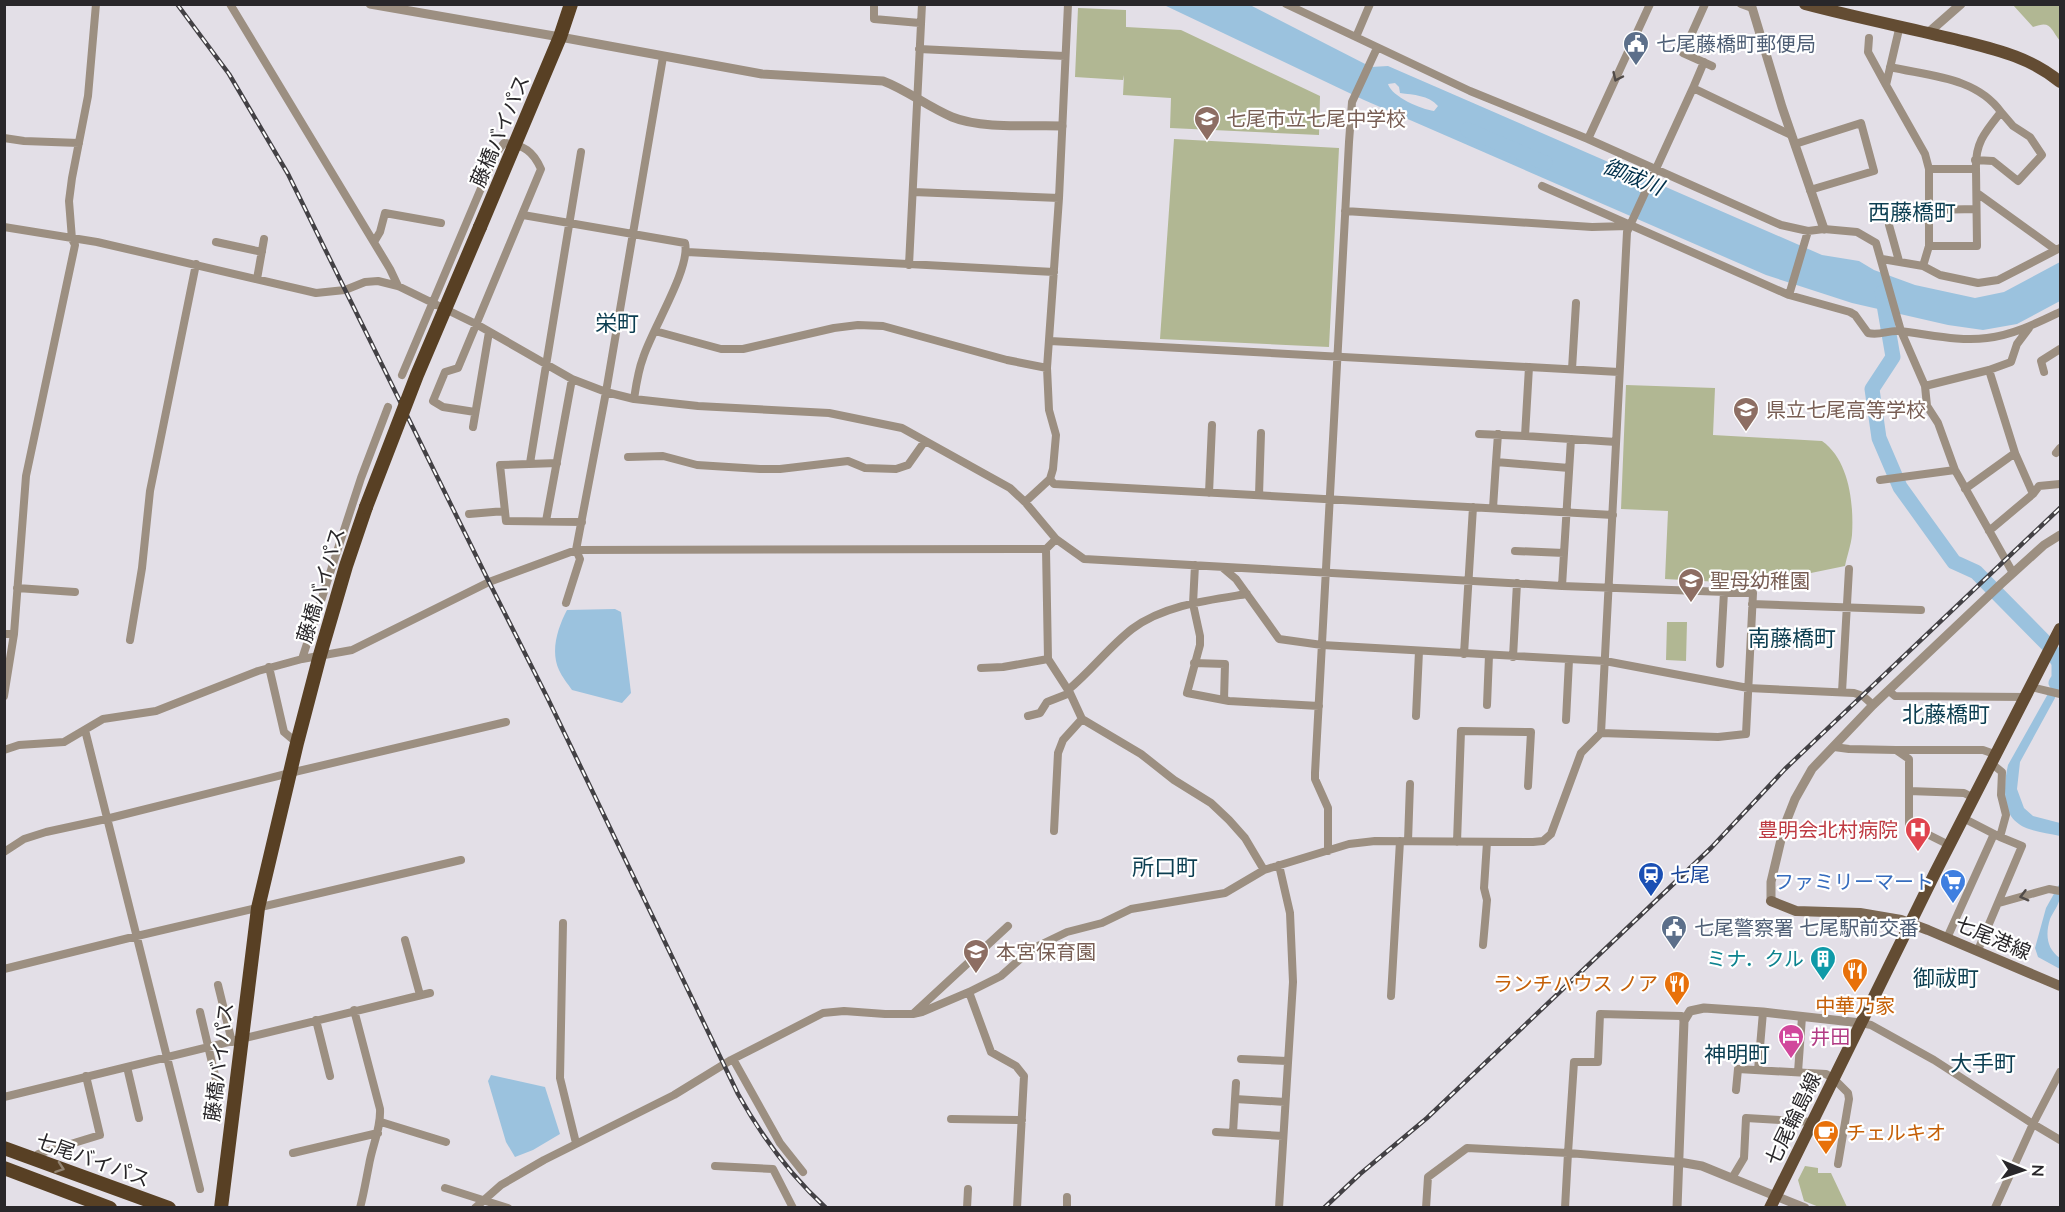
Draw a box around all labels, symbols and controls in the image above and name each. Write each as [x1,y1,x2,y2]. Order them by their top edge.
public building icon: 七尾藤橋町郵便局 [1621,29,1651,67]
place label: 七尾藤橋町郵便局 [1656,31,1816,55]
one-way arrow [1612,70,1624,81]
street label: 藤橋バイパス [465,71,533,190]
school or university icon: 七尾市立七尾中学校 [1192,104,1222,142]
place label: 七尾市立七尾中学校 [1226,106,1406,130]
water label: 御祓川 [1600,152,1669,200]
district label: 西藤橋町 [1868,198,1956,225]
district label: 栄町 [595,309,639,336]
school or university icon: 県立七尾高等学校 [1731,395,1761,433]
place label: 県立七尾高等学校 [1766,397,1926,421]
street label: 藤橋バイパス [291,524,349,645]
school or university icon: 聖母幼稚園 [1676,566,1706,604]
place label: 聖母幼稚園 [1710,568,1810,592]
district label: 南藤橋町 [1748,624,1836,651]
district label: 北藤橋町 [1902,700,1990,727]
hospital icon: 豊明会北村病院 [1903,815,1933,853]
place label: 豊明会北村病院 [1758,817,1898,841]
district label: 所口町 [1132,853,1198,880]
station icon: 七尾 [1636,860,1666,898]
place label: 七尾 [1670,862,1710,886]
supermarket icon: ファミリーマート [1938,867,1968,905]
place label: ファミリーマート [1774,869,1934,893]
one-way arrow [2019,889,2030,901]
street label: 七尾港線 [1952,910,2035,964]
public building icon: 七尾警察署 七尾駅前交番 [1659,913,1689,951]
place label: 七尾警察署 七尾駅前交番 [1694,915,1919,939]
school or university icon: 本宮保育園 [961,937,991,975]
place label: 本宮保育園 [996,939,1096,963]
building icon: ミナ．クル [1808,944,1838,982]
place label: ミナ．クル [1706,946,1804,970]
restaurant icon: 中華乃家 [1840,956,1870,994]
district label: 御祓町 [1913,964,1979,991]
restaurant icon: ランチハウス ノア [1662,969,1692,1007]
place label: ランチハウス ノア [1493,971,1658,995]
place label: 中華乃家 [1815,993,1895,1017]
street label: 藤橋バイパス [199,1001,237,1123]
hotel icon: 井田 [1776,1022,1806,1060]
place label: 井田 [1810,1024,1850,1048]
district label: 神明町 [1704,1040,1770,1067]
district label: 大手町 [1950,1049,2016,1076]
street label: 七尾輪島線 [1759,1068,1825,1169]
cafe icon: チェルキオ [1811,1118,1841,1156]
place label: チェルキオ [1846,1120,1946,1144]
street label: 七尾バイパス [33,1127,154,1191]
north arrow [1993,1140,2053,1200]
one-way arrow [54,1161,64,1174]
text: N [2029,1164,2048,1177]

